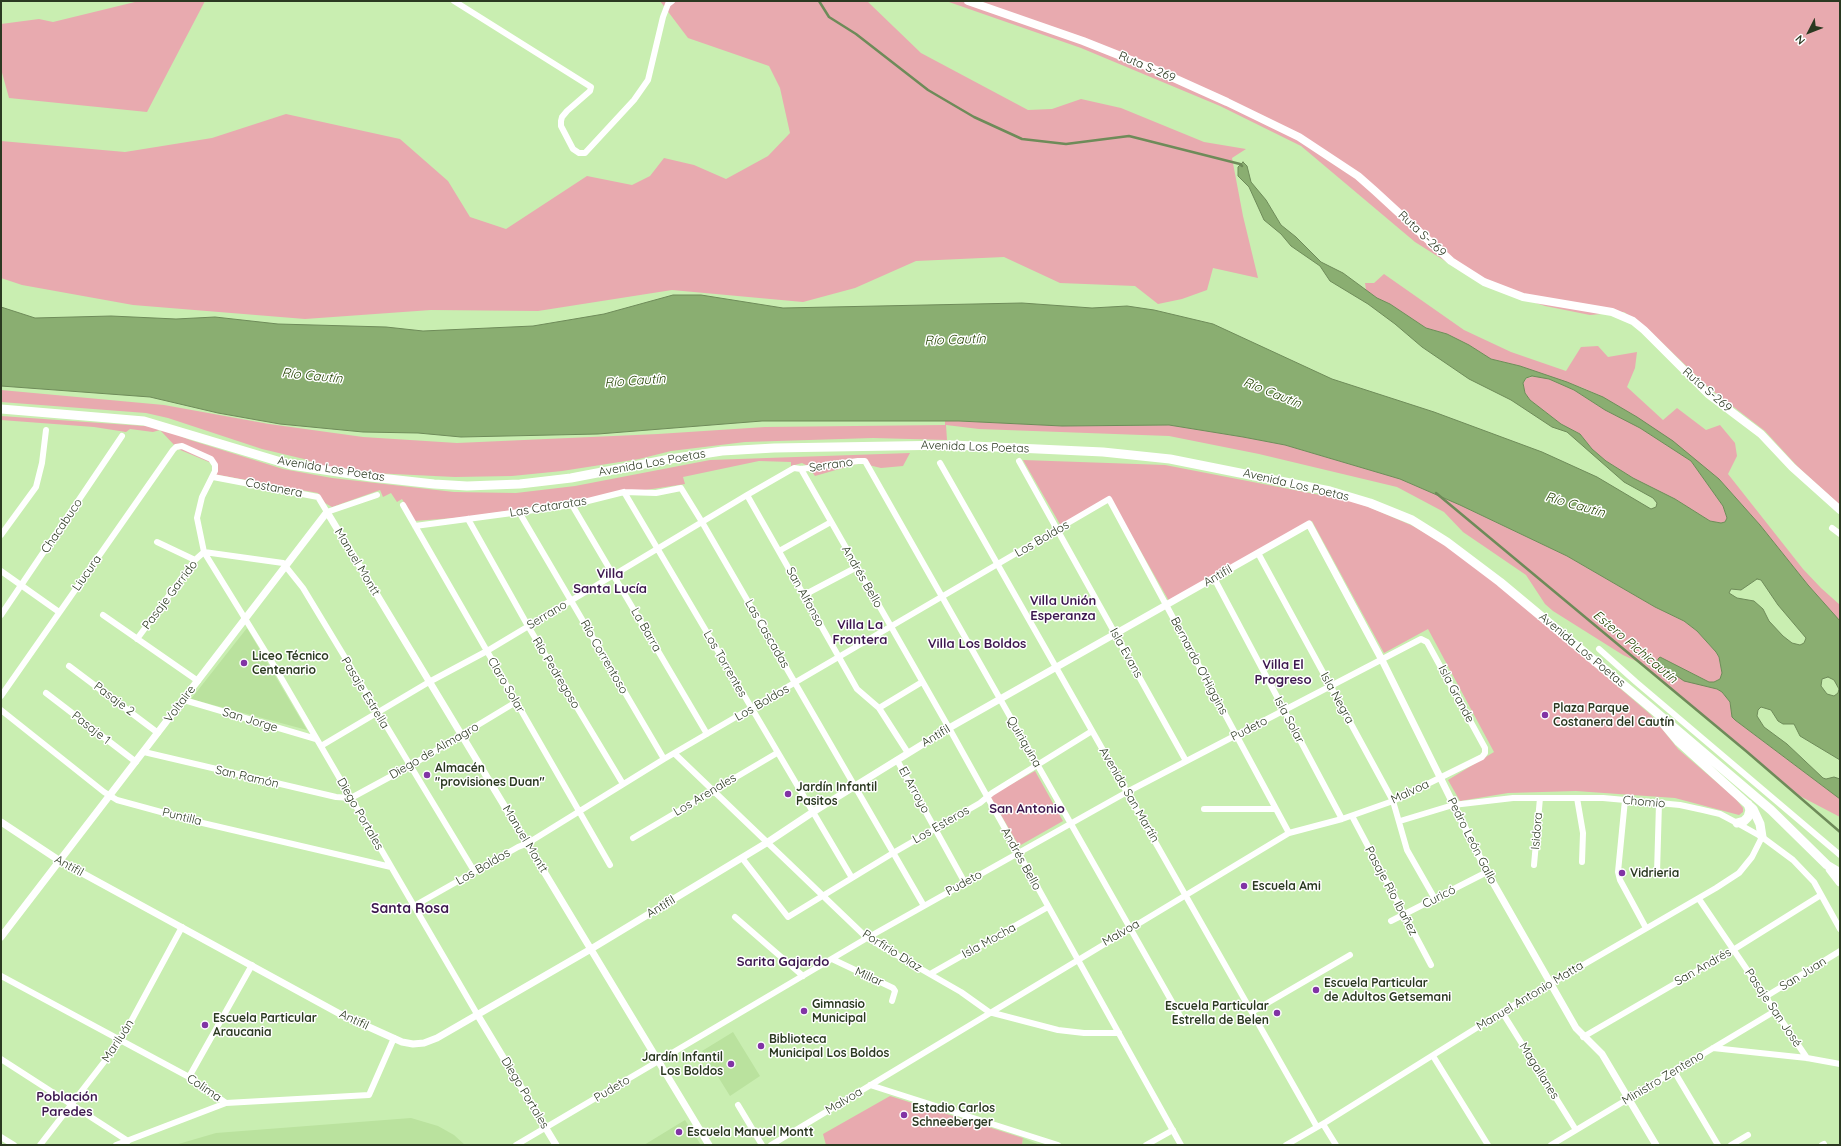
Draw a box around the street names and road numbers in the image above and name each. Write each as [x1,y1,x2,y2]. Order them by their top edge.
street label: Ruta S-269 [1116,49,1178,85]
street label: Ruta S-269 [1395,208,1449,260]
street label: Ruta S-269 [1679,365,1735,415]
street label: Avenida Los Poetas [921,438,1029,456]
street label: Avenida Los Poetas [597,446,707,480]
street label: Avenida Los Poetas [276,453,386,485]
street label: Serrano [808,455,854,475]
street label: Avenida Los Poetas [1242,466,1350,504]
street label: Costanera [244,475,304,501]
street label: Las Cataratas [508,494,588,520]
street label: Chacabuco [38,496,86,556]
street label: Los Boldos [1012,518,1072,560]
street label: Manuel Montt [331,526,383,598]
street label: Andrés Bello [838,543,886,611]
street label: Liucura [69,552,105,594]
street label: Pasaje Garrido [139,558,201,632]
street label: Antifil [1201,562,1235,590]
street label: San Alfonso [783,565,827,629]
street label: Serrano [524,597,570,633]
street label: Las Cascadas [742,597,792,671]
street label: La Barra [628,605,664,655]
street label: Avenida Los Poetas [1536,610,1628,690]
street label: Bernardo O'Higgins [1167,615,1231,717]
street label: Río Correntoso [577,617,631,697]
street label: Isla Evans [1106,626,1146,680]
street label: Los Torrentes [700,628,750,700]
street label: Río Pedregoso [529,635,583,711]
street label: Pasaje Estrella [338,655,392,731]
street label: Claro Solar [484,655,528,715]
street label: Isla Grande [1435,663,1477,725]
street label: Isla Negra [1317,670,1357,726]
street label: Pasaje 2 [91,679,137,719]
street label: Los Boldos [732,682,792,724]
street label: Voltaire [161,683,199,725]
street label: Isla Solar [1271,694,1307,746]
street label: San Jorge [221,705,279,735]
street label: Pasaje 1 [69,708,113,748]
street label: Quiriquina [1004,714,1044,770]
street label: Pudeto [1228,714,1270,744]
street label: Diego de Almagro [387,720,481,782]
street label: Antifil [919,722,953,750]
street label: Avenida San Martín [1096,745,1162,845]
street label: San Ramón [214,763,280,791]
street label: El Arroyo [895,764,933,816]
street label: Los Arenales [671,771,739,819]
street label: Diego Portales [334,775,386,853]
street label: Malvoa [1389,777,1431,807]
street label: Chomio [1622,793,1666,811]
street label: Pedro León Gallo [1444,795,1500,887]
street label: Manuel Montt [499,803,551,875]
street label: Los Esteros [910,803,972,847]
street label: Puntilla [161,805,203,829]
street label: Isidora [1528,812,1546,850]
street label: Andrés Bello [998,825,1044,893]
street label: Pasaje Río Ibañez [1361,844,1421,938]
street label: Los Boldos [453,846,513,888]
street label: Antifil [52,852,86,880]
street label: Pudeto [943,867,985,899]
street label: Curicó [1420,883,1458,911]
street label: Antifil [644,893,678,921]
street label: Malvoa [1100,917,1142,949]
street label: Isla Mocha [960,920,1018,962]
street label: Porfirio Díaz [859,927,925,975]
street label: San Andrés [1672,945,1734,989]
street label: San Juan [1777,954,1829,994]
street label: Manuel Antonio Matta [1474,958,1586,1034]
street label: Millar [852,964,886,990]
street label: Pasaje San José [1741,966,1805,1050]
street label: Antifil [337,1007,371,1033]
street label: Mariluán [99,1017,137,1065]
street label: Magallanes [1516,1040,1562,1102]
street label: Ministro Zenteno [1619,1048,1707,1108]
street label: Diego Portales [498,1055,552,1131]
street label: Colima [184,1071,224,1105]
street label: Pudeto [591,1073,633,1105]
street label: Malvoa [823,1084,865,1118]

